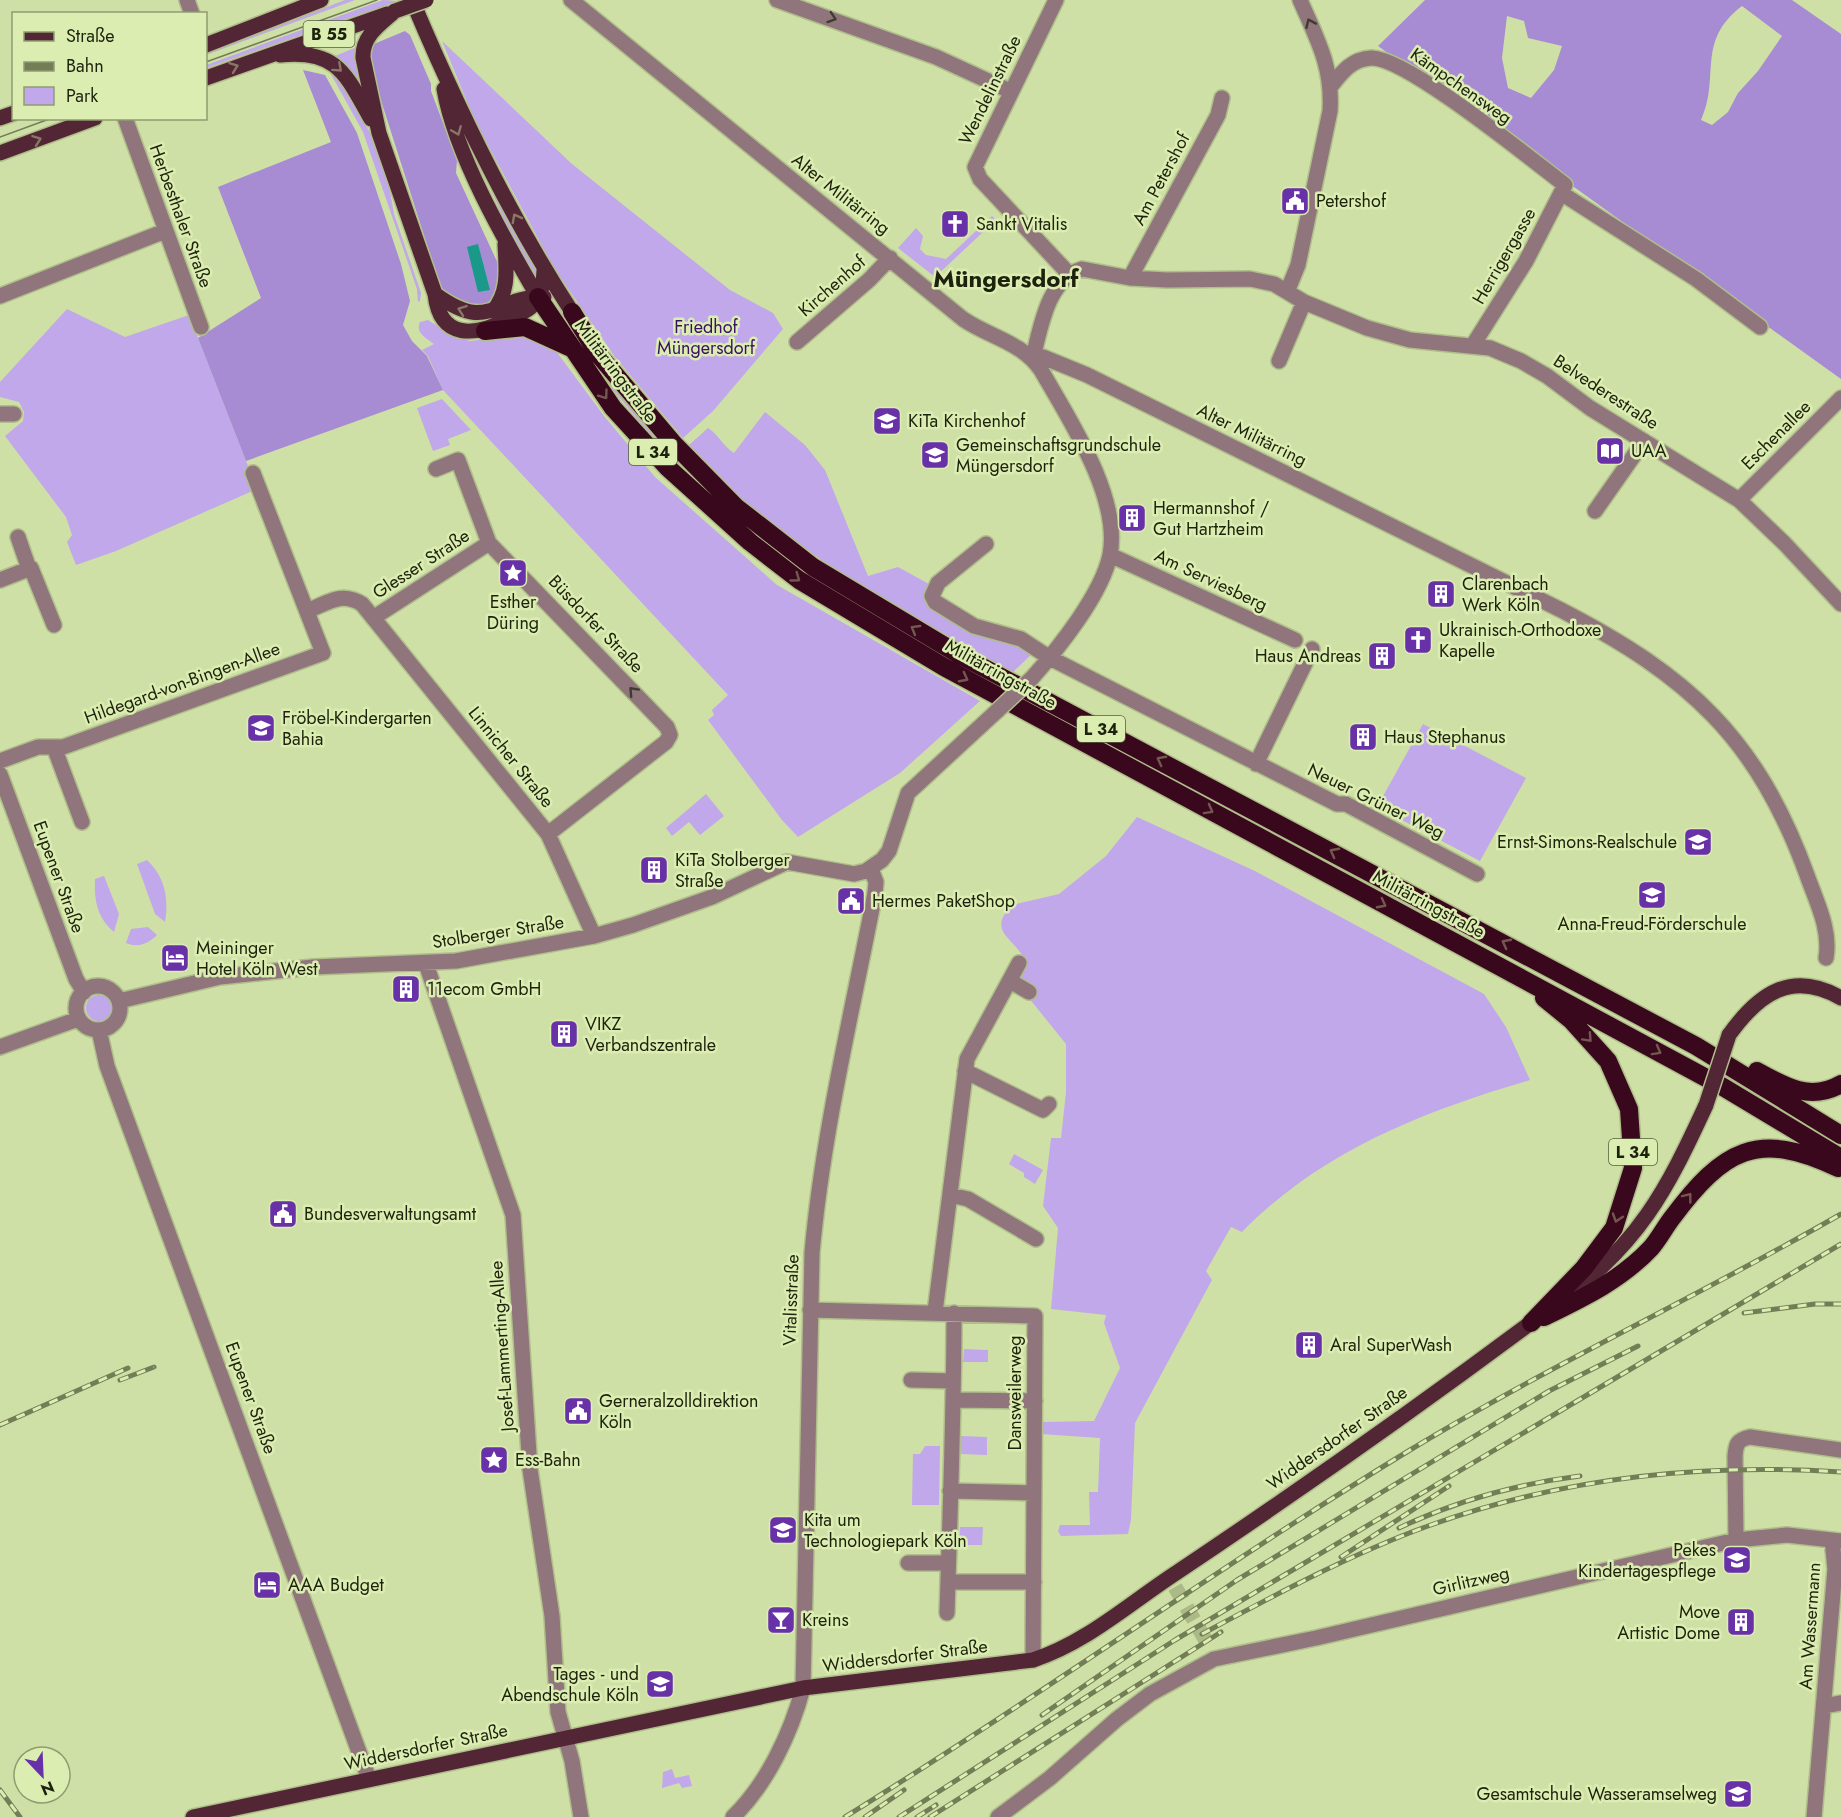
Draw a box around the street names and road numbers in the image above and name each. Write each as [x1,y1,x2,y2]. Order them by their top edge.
road number: B 55 [304,21,354,47]
street label: Wendelinstraße [952,31,1028,149]
street label: Kämpchensweg [1405,41,1517,131]
street label: Am Petershof [1126,127,1197,230]
street label: Herbesthaler Straße [143,141,219,291]
street label: Alter Militärring [786,147,896,241]
street label: Herrigergasse [1466,203,1542,309]
street label: Kirchenhof [793,249,872,323]
street label: Militärringstraße [568,314,664,428]
street label: Belvederestraße [1548,348,1664,436]
street label: Eschenallee [1735,394,1817,476]
street label: Alter Militärring [1193,397,1311,473]
road number: L 34 [629,439,677,465]
street label: Glesser Straße [367,523,475,605]
street label: Am Serviesberg [1150,542,1272,618]
street label: Büsdorfer Straße [542,569,650,679]
street label: Militärringstraße [941,633,1061,715]
street label: Hildegard-von-Bingen-Allee [80,635,284,731]
street label: Linnicher Straße [462,701,560,813]
road number: L 34 [1077,716,1125,742]
street label: Neuer Grüner Weg [1303,757,1449,845]
street label: Eupener Straße [27,817,91,937]
street label: Militärringstraße [1368,863,1490,945]
street label: Stolberger Straße [430,909,566,955]
road number: L 34 [1609,1139,1657,1165]
street label: Vitalisstraße [776,1254,806,1346]
street label: Josef-Lammerting-Allee [483,1260,521,1434]
street label: Dansweilerweg [1002,1335,1028,1451]
street label: Eupener Straße [219,1338,283,1458]
street label: Widdersdorfer Straße [1261,1380,1413,1496]
street label: Girlitzweg [1430,1560,1512,1602]
street label: Am Wassermann [1793,1561,1827,1691]
street label: Widdersdorfer Straße [821,1633,989,1679]
street label: Widdersdorfer Straße [342,1717,510,1777]

